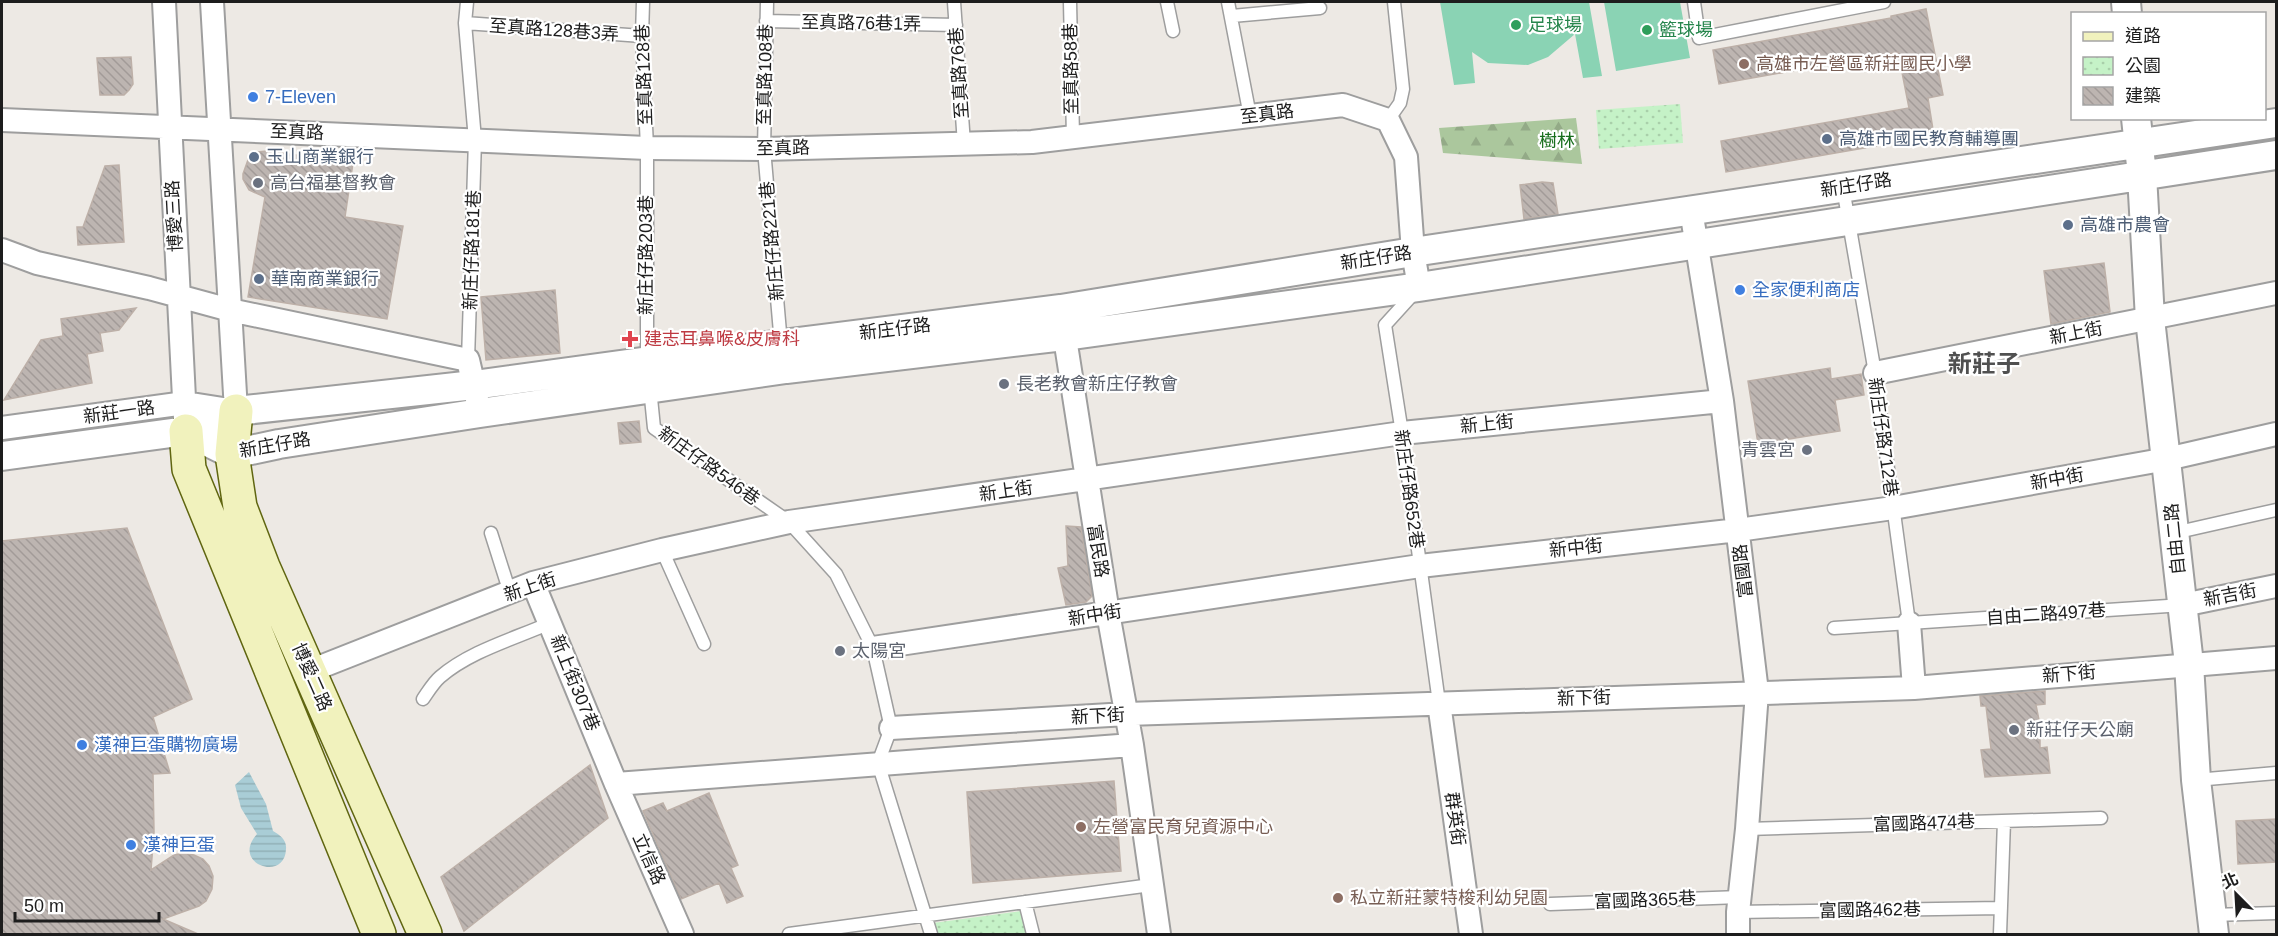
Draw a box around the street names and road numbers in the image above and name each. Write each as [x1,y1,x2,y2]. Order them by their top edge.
street label: 至真路76巷1弄 [801,12,921,34]
street label: 至真路128巷3弄 [488,15,620,45]
street label: 至真路58巷 [1060,23,1082,115]
street label: 至真路128巷 [632,24,656,126]
street label: 至真路108巷 [754,24,776,126]
street label: 至真路76巷 [946,26,972,120]
street label: 至真路 [1239,101,1295,127]
street label: 至真路 [270,121,324,143]
street label: 至真路 [756,138,810,158]
street label: 新庄仔路 [1819,169,1893,201]
street label: 博愛三路 [162,180,186,252]
street label: 新庄仔路221巷 [757,180,787,302]
street label: 新庄仔路181巷 [460,190,484,310]
street label: 新庄仔路203巷 [636,195,656,315]
street label: 新庄仔路 [1339,242,1413,274]
street label: 新庄仔路 [858,315,932,343]
street label: 新上街 [2048,318,2104,348]
street label: 新庄仔路712巷 [1865,376,1901,498]
street label: 新莊一路 [82,397,156,427]
street label: 新上街 [1459,411,1515,437]
street label: 新庄仔路546巷 [655,423,763,509]
street label: 新庄仔路652巷 [1391,428,1427,550]
street label: 新庄仔路 [238,429,312,461]
street label: 新中街 [2029,464,2085,494]
street label: 新上街 [978,477,1034,505]
street label: 自由二路 [2161,502,2189,576]
street label: 富民路 [1084,523,1112,579]
street label: 新中街 [1548,535,1604,561]
street label: 富國路 [1730,543,1756,599]
street label: 新上街 [501,569,559,605]
street label: 新吉街 [2202,580,2258,610]
street label: 自由二路497巷 [1985,600,2107,628]
street label: 新中街 [1067,601,1123,629]
street label: 新上街307巷 [547,632,603,734]
street label: 博愛二路 [288,640,336,714]
street label: 新下街 [2041,662,2097,686]
street label: 新下街 [1557,687,1611,709]
street label: 新下街 [1071,705,1125,727]
street label: 群英街 [1441,791,1469,847]
street label: 富國路474巷 [1873,811,1975,835]
street label: 立信路 [629,830,669,888]
street label: 富國路365巷 [1594,888,1696,912]
street label: 富國路462巷 [1819,899,1921,921]

